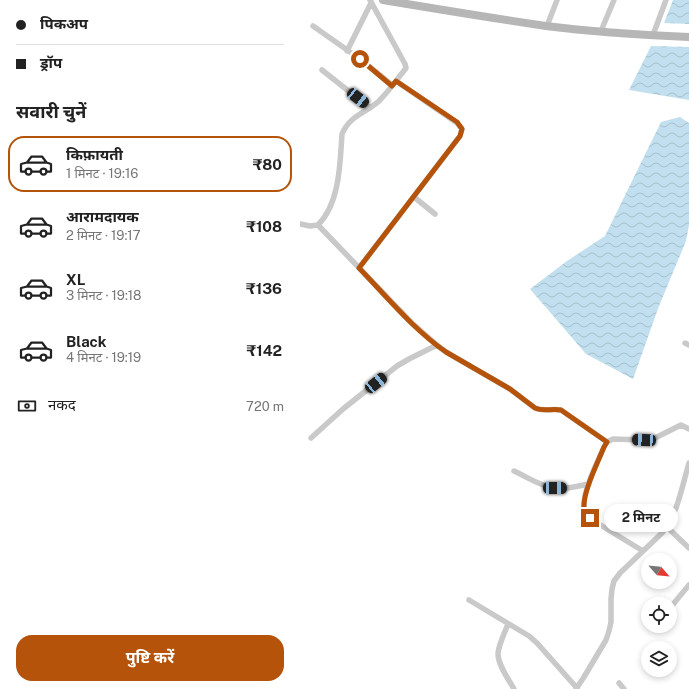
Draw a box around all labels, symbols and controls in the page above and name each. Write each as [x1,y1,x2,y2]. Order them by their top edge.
text: पिकअप [40,15,88,32]
route start [351,50,369,68]
text: ड्रॉप [40,54,62,71]
car [345,86,371,110]
text: सवारी चुनें [16,101,86,122]
icon: car [18,146,54,182]
text: किफ़ायती [66,146,123,163]
text: ₹80 [253,156,282,173]
text: 1 मिनट · 19:16 [66,166,138,181]
icon: car [18,208,54,244]
text: आरामदायक [66,208,139,225]
text: ₹108 [246,218,282,235]
text: 2 मिनट · 19:17 [66,228,140,243]
icon: car [18,270,54,306]
text: XL [66,271,85,288]
text: ₹136 [246,280,282,297]
text: 3 मिनट · 19:18 [66,288,142,303]
icon: car [18,332,54,368]
text: Black [66,333,106,350]
text: ₹142 [247,342,282,359]
text: 4 मिनट · 19:19 [66,350,141,365]
car [363,371,389,395]
icon: cash [16,395,38,417]
text: नकद [48,396,76,413]
text: 720 m [246,399,284,414]
car [632,433,656,447]
car [543,482,567,494]
callout: 2 मिनट [604,504,678,532]
route end [581,509,599,527]
text: 2 मिनट [622,510,660,525]
north arrow [641,553,677,589]
map controls [641,553,677,677]
button: locate [641,597,677,633]
button: पुष्टि करें [16,635,284,681]
button: layers [641,641,677,677]

